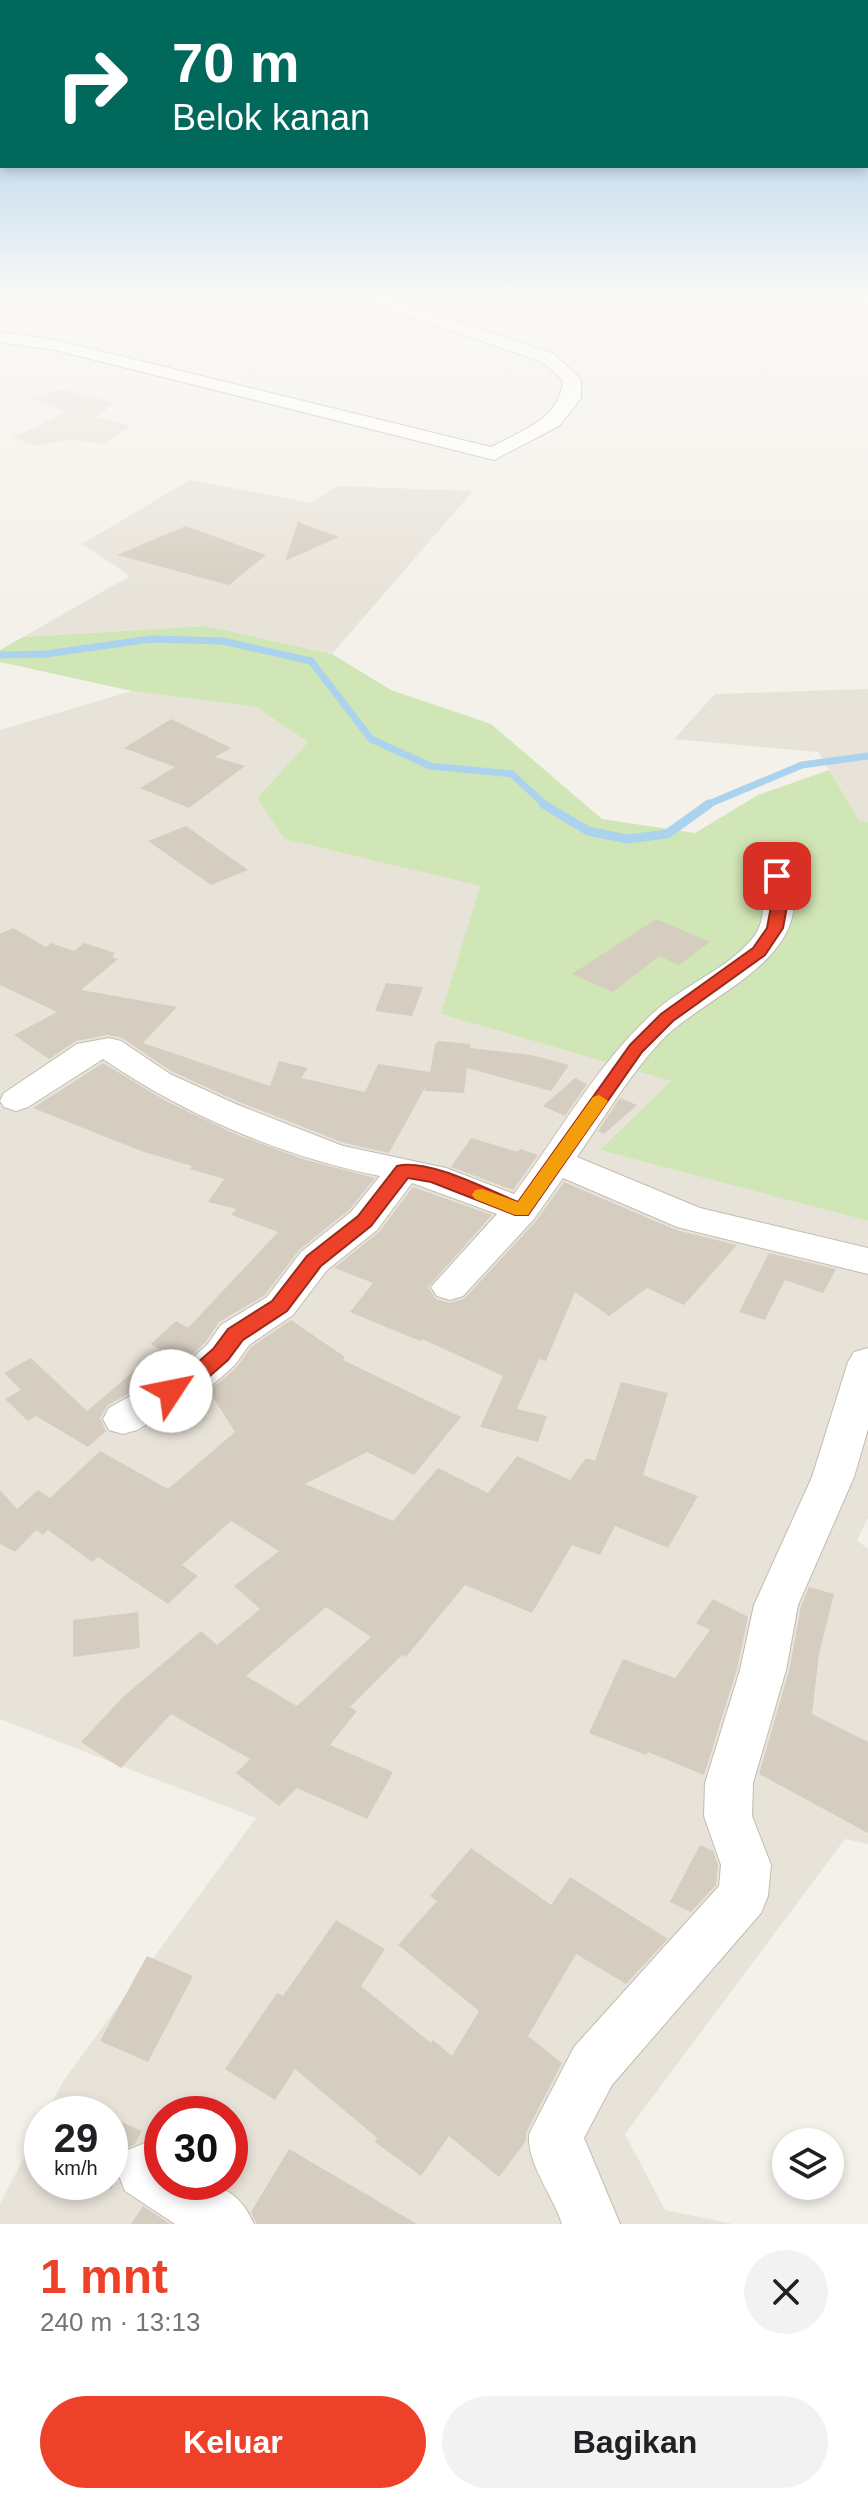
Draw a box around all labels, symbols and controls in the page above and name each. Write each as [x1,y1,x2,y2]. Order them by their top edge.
text: 70 m [172,31,300,94]
icon: right [40,32,144,136]
text: Belok kanan [172,97,370,138]
pin [743,842,811,910]
icon: arrive [755,854,799,898]
position arrow [129,1349,213,1433]
speed limit sign: 30 [144,2096,248,2200]
text: 29 [54,2116,98,2160]
map controls [772,2128,844,2200]
button: layers [772,2128,844,2200]
text: km/h [54,2157,98,2179]
text: 1 mnt [40,2250,168,2303]
button: close [744,2250,828,2334]
text: 240 m · 13:13 [40,2307,200,2337]
button: Keluar [40,2396,426,2488]
button: Bagikan [442,2396,828,2488]

